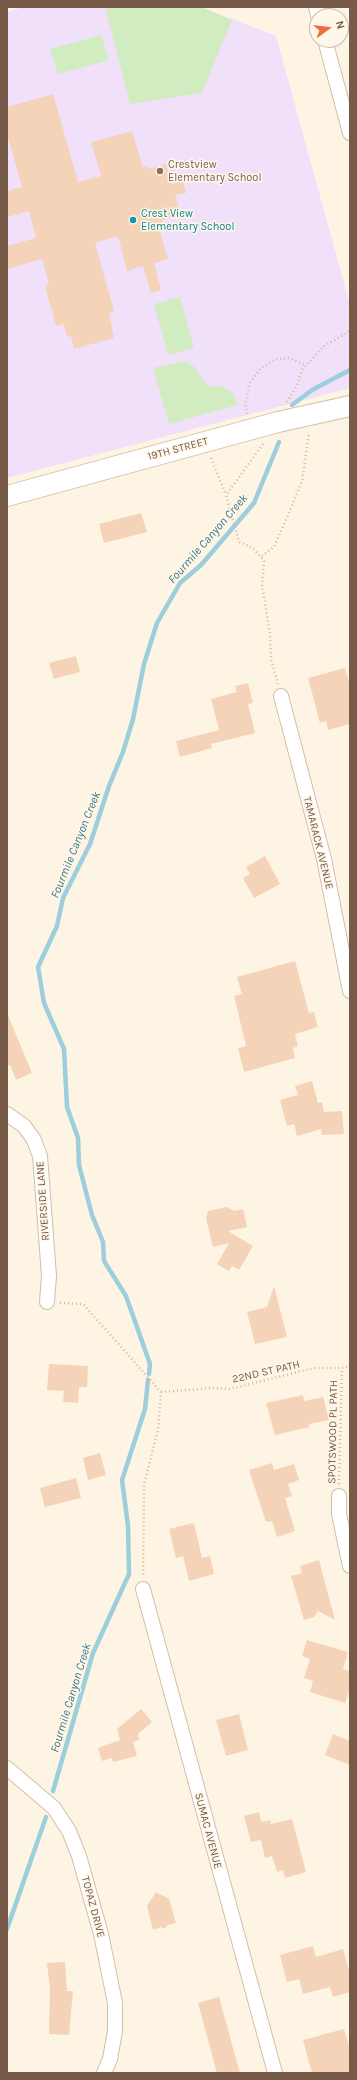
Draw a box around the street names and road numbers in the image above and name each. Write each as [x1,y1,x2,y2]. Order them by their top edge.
street label: 19TH STREET [146,435,210,463]
street label: TAMARACK AVENUE [300,795,336,891]
street label: RIVERSIDE LANE [34,1161,52,1241]
street label: 22ND ST PATH [231,1358,301,1386]
street label: SPOTSWOOD PL PATH [325,1380,341,1484]
street label: SUMAC AVENUE [192,1792,224,1870]
street label: TOPAZ DRIVE [78,1875,108,1939]

